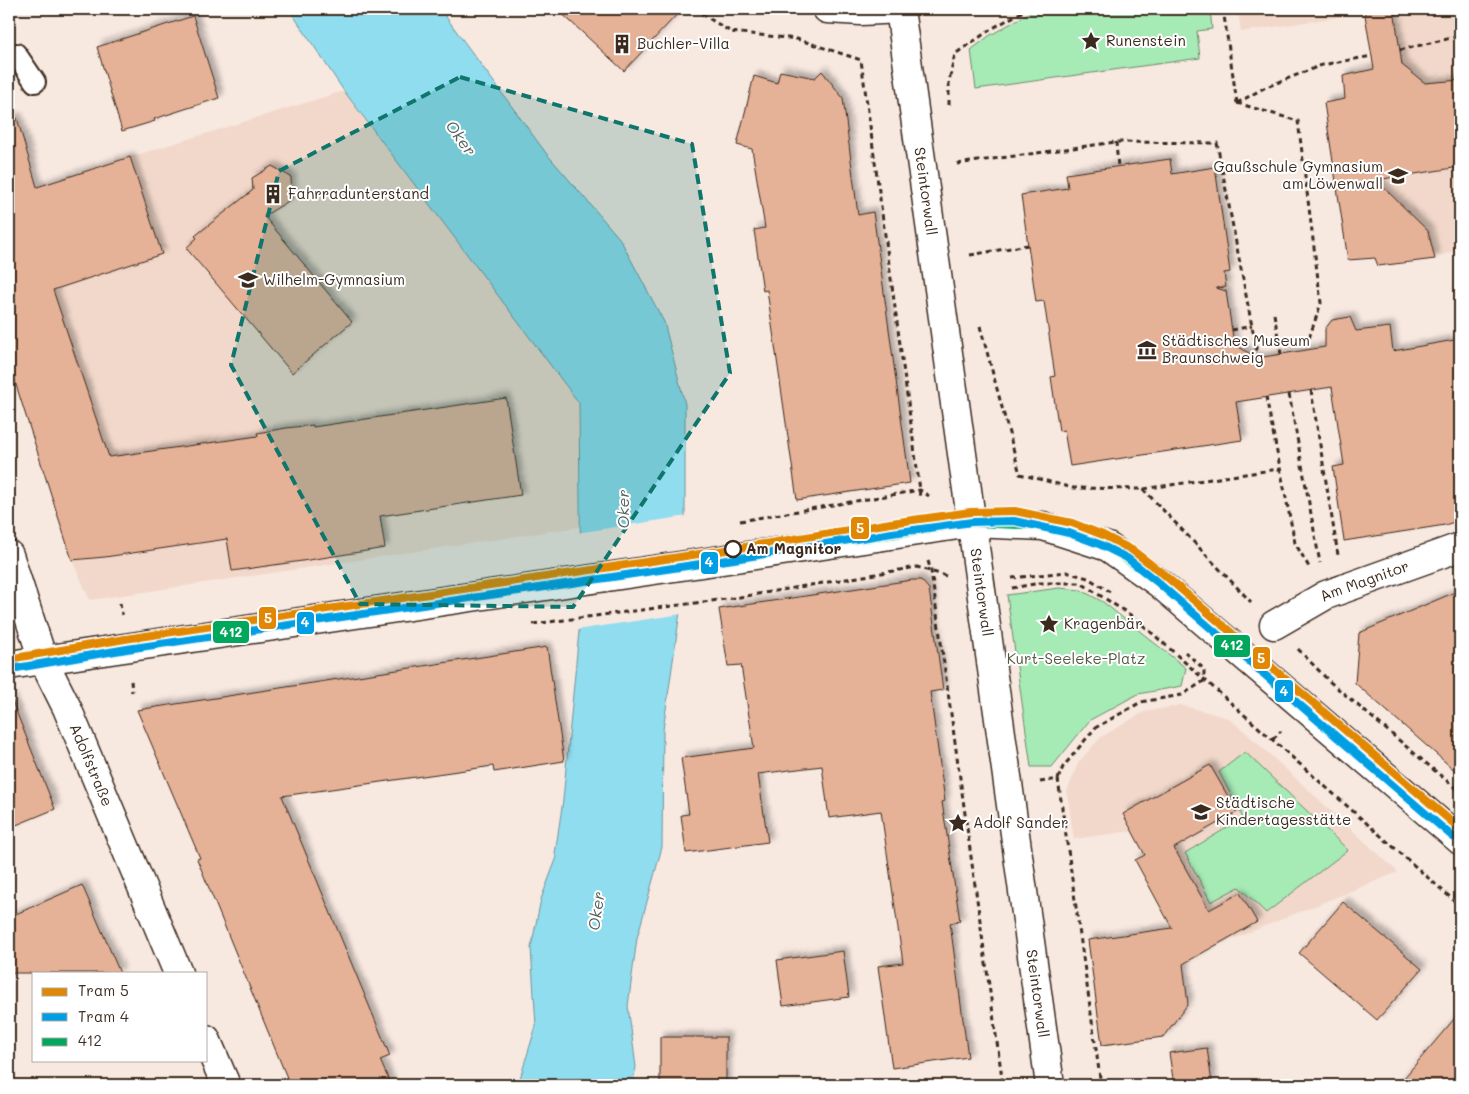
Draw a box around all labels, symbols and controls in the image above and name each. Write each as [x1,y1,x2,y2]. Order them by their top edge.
place icon: Runenstein [1080,30,1102,52]
place label: Runenstein [1106,30,1186,50]
building icon: Buchler-Villa [611,33,633,55]
place label: Buchler-Villa [637,33,730,53]
water label: Oker [441,116,481,160]
street label: Steintorwall [910,146,942,236]
place label: Gaußschule Gymnasium am Löwenwall [1214,156,1383,193]
school or university icon: Gaußschule Gymnasium am Löwenwall [1387,165,1409,187]
building icon: Fahrradunterstand [262,183,284,205]
place label: Fahrradunterstand [288,183,429,203]
school or university icon: Wilhelm-Gymnasium [237,269,259,291]
place label: Wilhelm-Gymnasium [263,269,405,289]
place label: Städtisches Museum Braunschweig [1162,330,1310,367]
museum icon: Städtisches Museum Braunschweig [1136,339,1158,361]
water label: Oker [612,489,633,529]
line badge: 5 [850,516,870,540]
text: 5 [856,518,864,537]
place label: Am Magnitor [746,538,841,558]
marker: Am Magnitor [724,540,742,558]
street label: Steintorwall [966,547,998,638]
line badge: 4 [700,551,719,575]
text: 4 [705,552,714,571]
street label: Am Magnitor [1316,555,1411,606]
line badge: 5 [258,606,277,630]
text: 5 [264,608,272,627]
line badge: 4 [296,611,315,635]
text: 4 [301,612,310,631]
place icon: Kragenbär [1038,613,1060,635]
place label: Kragenbär [1064,613,1143,633]
line badge: 412 [212,620,250,644]
text: 412 [220,622,243,641]
line badge: 412 [1213,634,1251,658]
text: 412 [1221,635,1244,654]
line badge: 5 [1252,646,1271,670]
park label: Kurt-Seeleke-Platz [1007,648,1145,668]
text: 5 [1257,648,1265,667]
line badge: 4 [1274,679,1294,703]
text: 4 [1280,681,1289,700]
street label: Adolfstraße [66,720,118,809]
place label: Städtische Kindertagesstätte [1216,792,1351,829]
school or university icon: Städtische Kindertagesstätte [1190,801,1212,823]
place icon: Adolf Sander [947,812,969,834]
place label: Adolf Sander [973,812,1069,832]
water label: Oker [582,890,609,932]
street label: Steintorwall [1022,948,1054,1039]
legend [32,972,208,1062]
text: Tram 5 [78,980,129,1000]
text: Tram 4 [78,1006,129,1026]
text: 412 [78,1030,102,1050]

